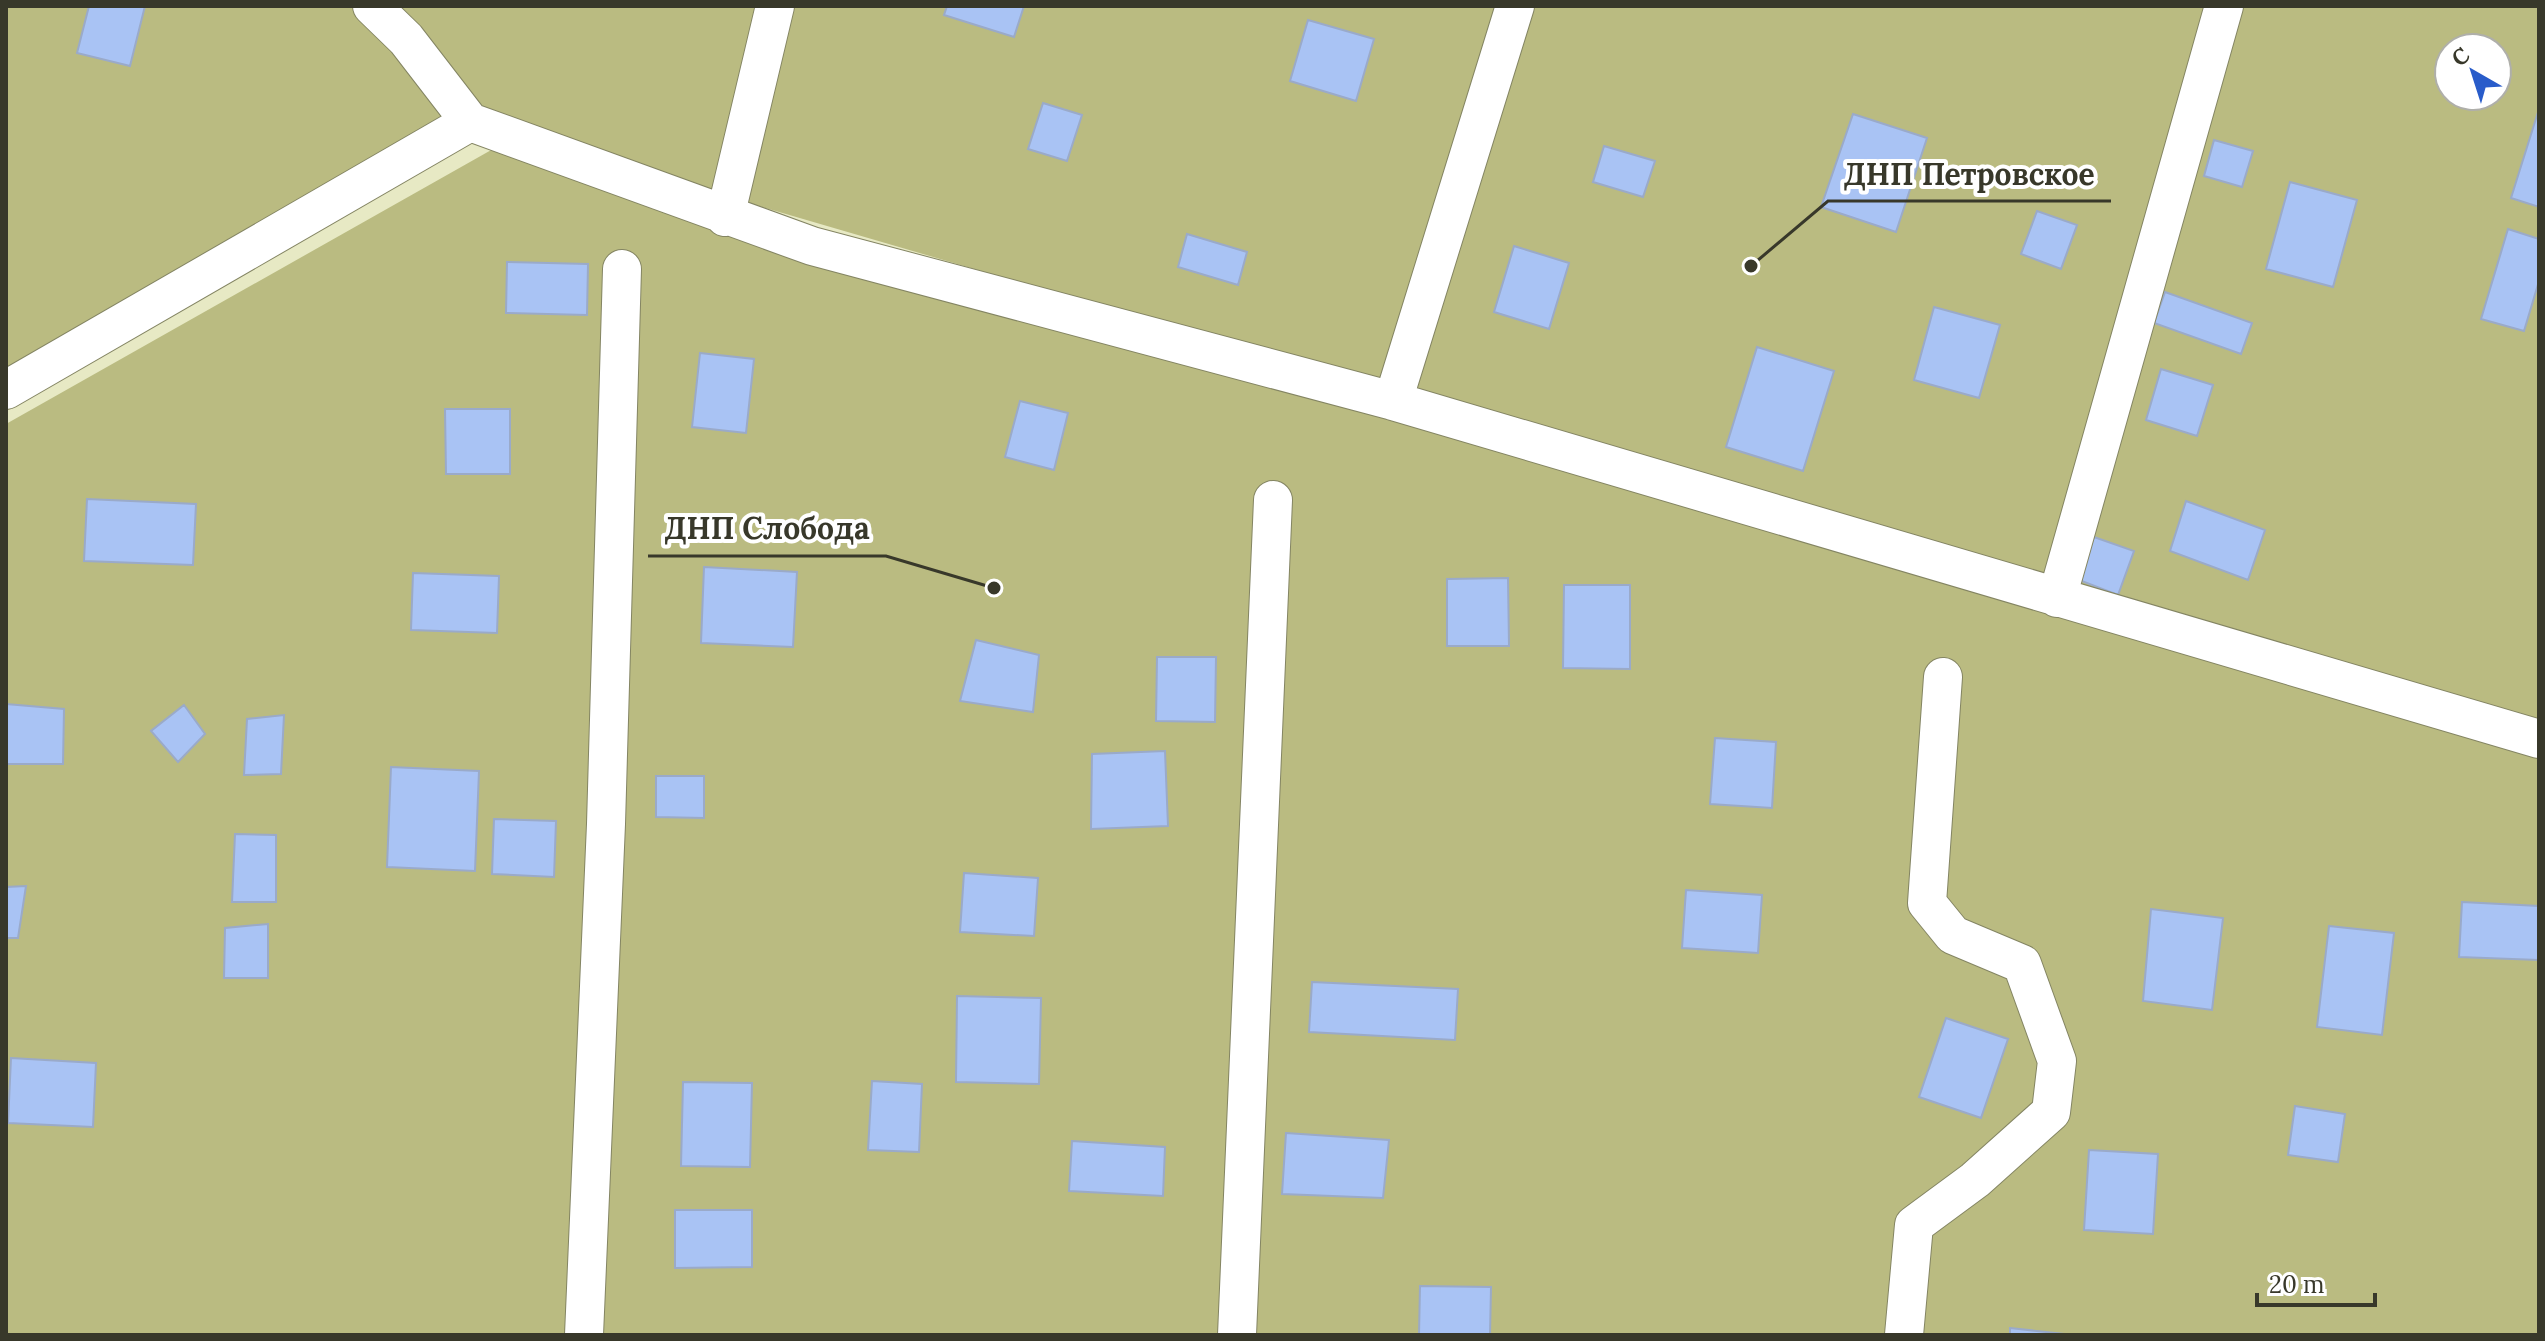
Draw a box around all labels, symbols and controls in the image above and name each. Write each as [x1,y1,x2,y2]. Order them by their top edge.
north arrow [2433,32,2513,112]
text: С [2446,41,2475,72]
callout: ДНП Петровское [1828,147,2111,201]
text: ДНП Петровское [1843,155,2095,193]
callout: ДНП Слобода [648,502,886,556]
text: ДНП Слобода [664,509,870,547]
scale bar [2257,1257,2375,1307]
text: 20 m [2269,1269,2325,1300]

